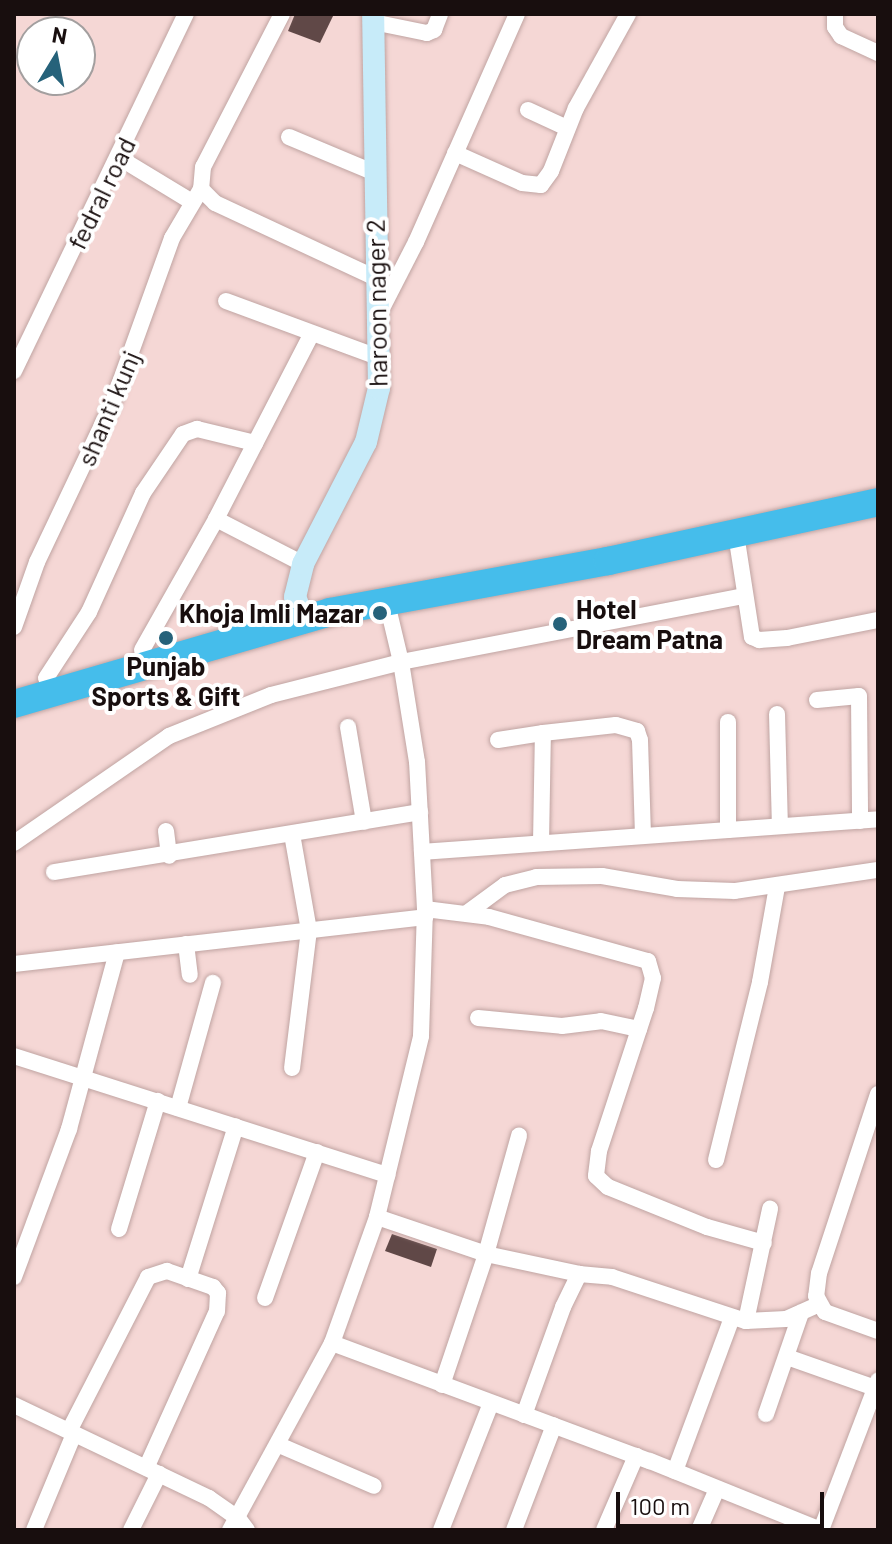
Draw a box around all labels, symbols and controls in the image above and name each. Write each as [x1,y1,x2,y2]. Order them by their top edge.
north arrow [16,16,96,96]
text: N [50,20,69,48]
street label: fedral road [60,132,142,254]
street label: haroon nager 2 [359,219,393,387]
street label: shanti kunj [70,346,146,470]
place label: Hotel Dream Patna [576,593,723,654]
place label: Khoja Imli Mazar [179,597,364,629]
marker: Khoja Imli Mazar [371,604,389,622]
marker: Hotel Dream Patna [551,615,569,633]
marker: Punjab Sports & Gift [157,629,175,647]
place label: Punjab Sports & Gift [92,650,240,712]
scale bar [620,1476,828,1526]
text: 100 m [630,1491,690,1520]

